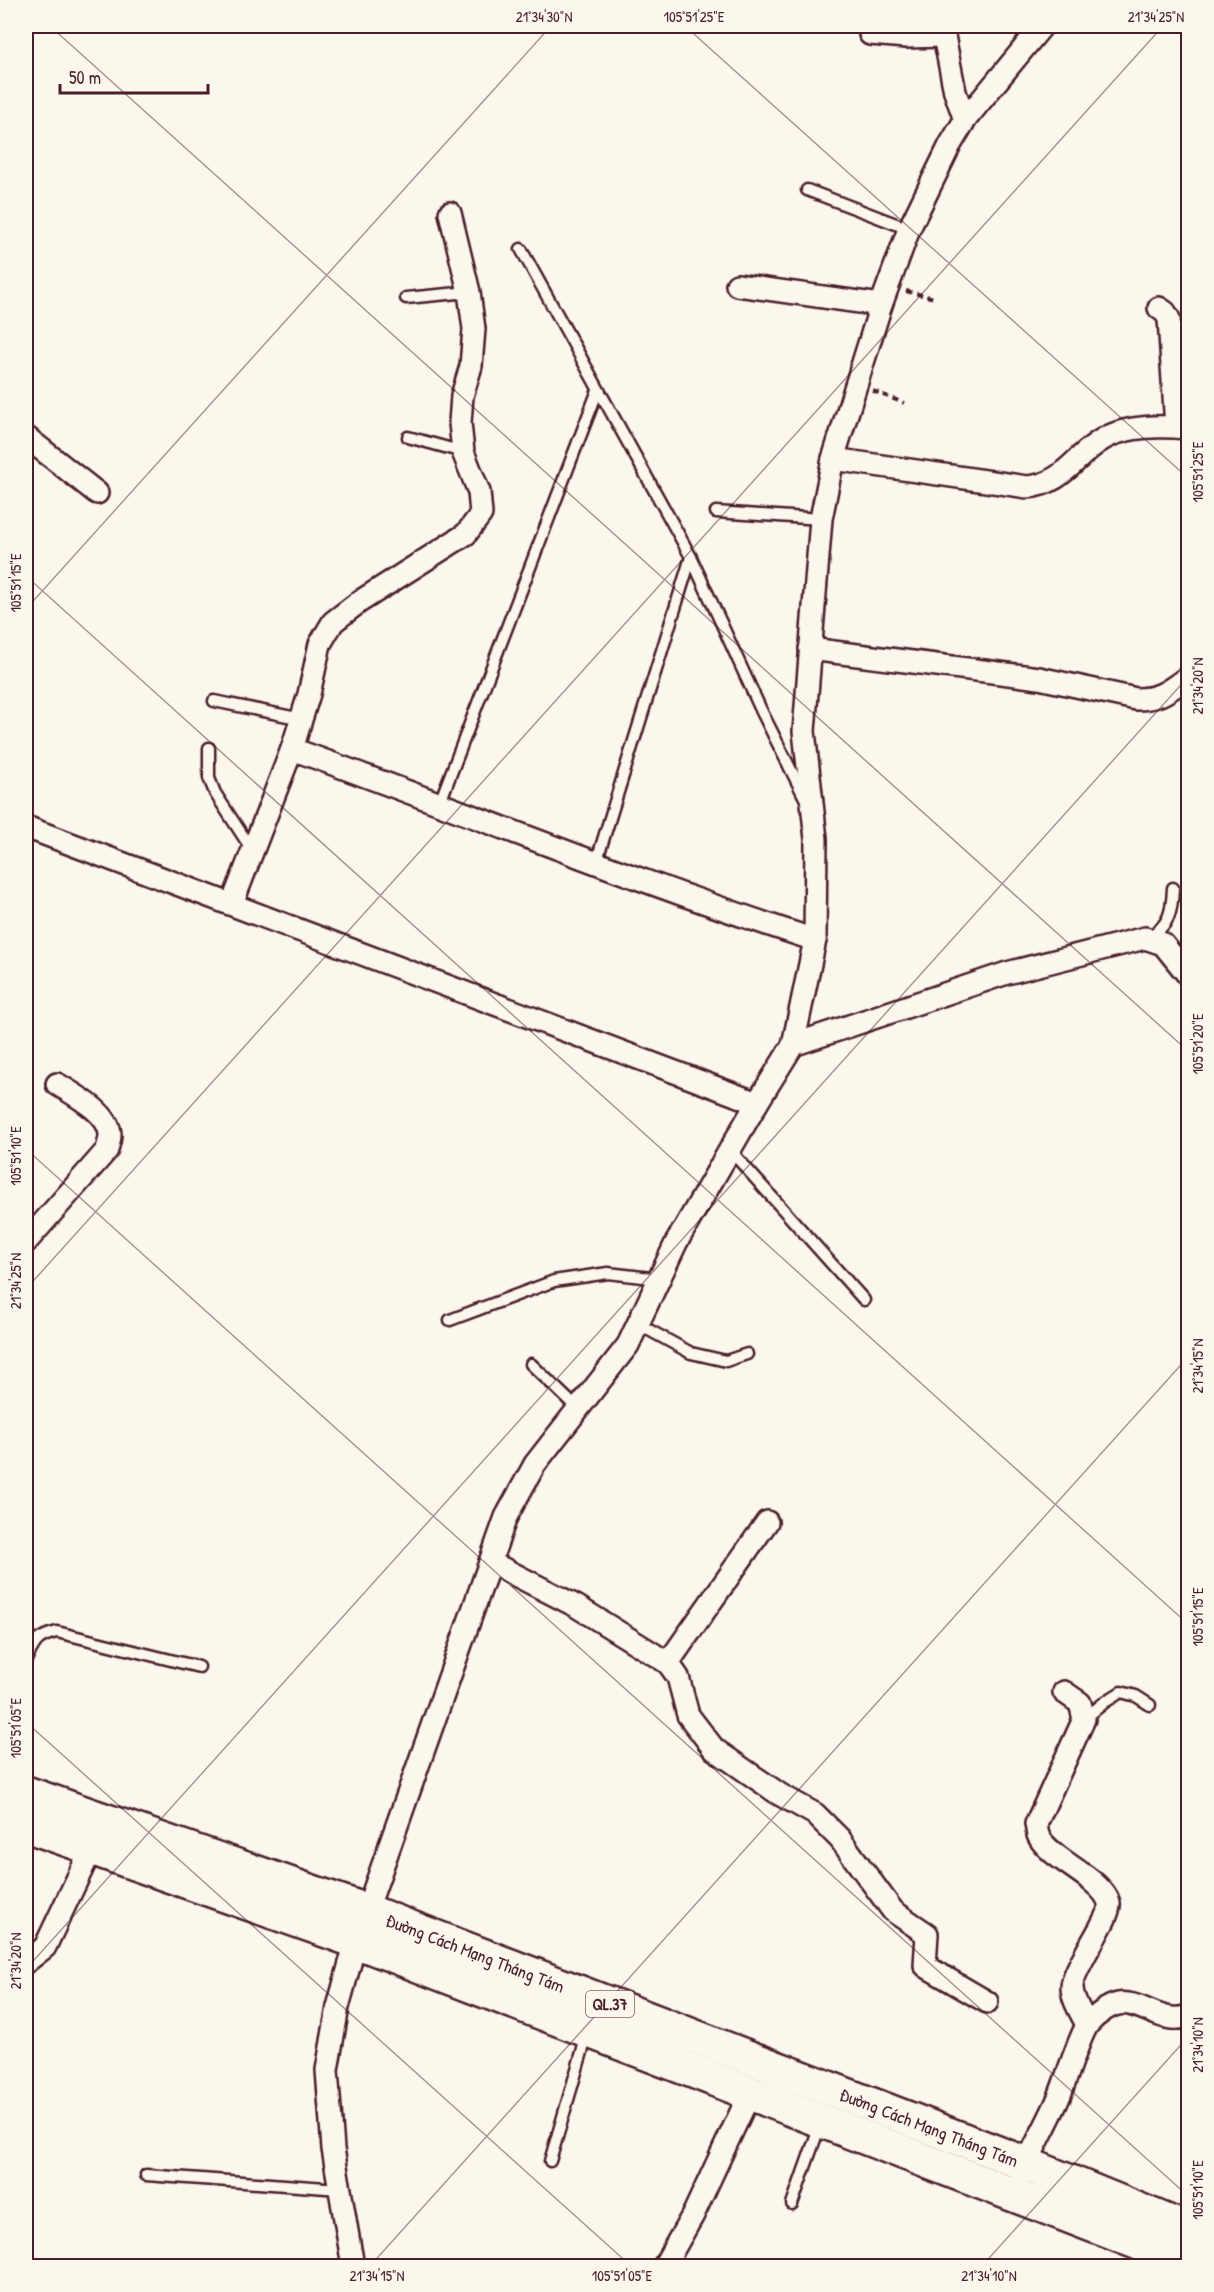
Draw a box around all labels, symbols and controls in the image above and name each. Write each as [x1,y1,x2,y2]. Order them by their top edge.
text: 21°34'30"N [516,6,572,27]
text: 105°51'25"E [664,6,725,27]
text: 21°34'25"N [1128,6,1184,27]
scale bar [60,57,208,95]
text: 50 m [69,65,101,90]
text: 105°51'25"E [1187,441,1208,502]
text: 105°51'15"E [5,553,26,613]
text: 21°34'20"N [1187,657,1208,715]
text: 105°51'20"E [1187,1013,1208,1075]
text: 105°51'10"E [5,1126,26,1186]
text: 21°34'25"N [5,1253,26,1309]
text: 21°34'15"N [1187,1338,1208,1394]
text: 105°51'15"E [1187,1587,1208,1647]
text: 105°51'05"E [5,1697,26,1758]
street label: Đường Cách Mạng Tháng Tám [383,1907,568,1998]
text: 21°34'20"N [5,1932,26,1990]
road number: QL.37 [586,1991,634,2017]
text: 21°34'10"N [1187,2017,1208,2073]
street label: Đường Cách Mạng Tháng Tám [836,2081,1022,2172]
text: 105°51'10"E [1187,2160,1208,2220]
text: 21°34'15"N [349,2265,405,2286]
text: 105°51'05"E [592,2265,653,2286]
text: 21°34'10"N [961,2265,1017,2286]

